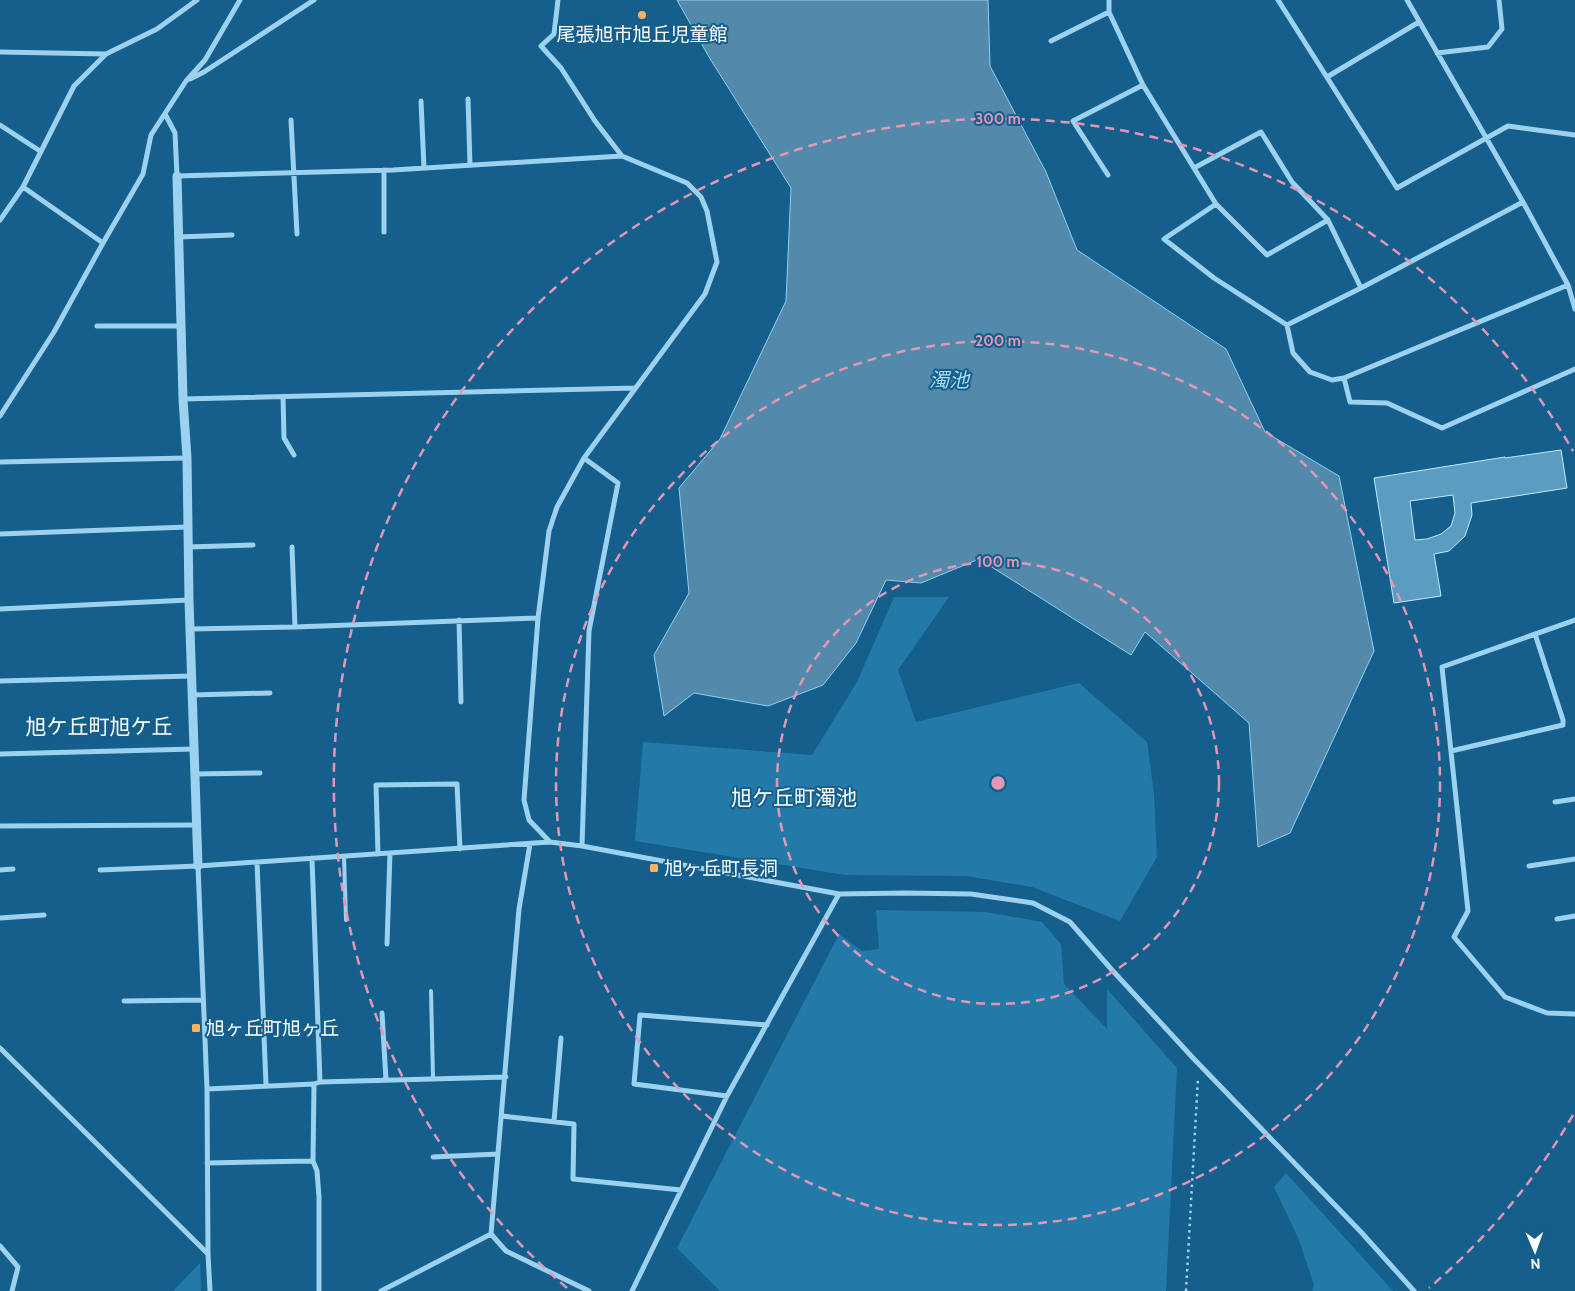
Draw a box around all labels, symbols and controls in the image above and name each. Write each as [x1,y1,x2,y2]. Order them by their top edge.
marker: 尾張旭市旭丘児童館 [636,9,648,21]
place label: 尾張旭市旭丘児童館 [556,23,728,46]
text: 300 m [975,110,1021,128]
text: 200 m [975,332,1021,350]
water label: 濁池 [929,368,971,392]
text: 100 m [976,553,1020,571]
district label: 旭ケ丘町旭ケ丘 [26,714,173,739]
centre of rings [989,774,1007,792]
district label: 旭ケ丘町濁池 [731,785,857,810]
place label: 旭ヶ丘町長洞 [664,857,778,880]
marker: 旭ヶ丘町長洞 [648,862,660,874]
place label: 旭ヶ丘町旭ヶ丘 [206,1017,339,1040]
marker: 旭ヶ丘町旭ヶ丘 [190,1022,202,1034]
north arrow [1510,1226,1560,1276]
text: N [1530,1255,1541,1273]

